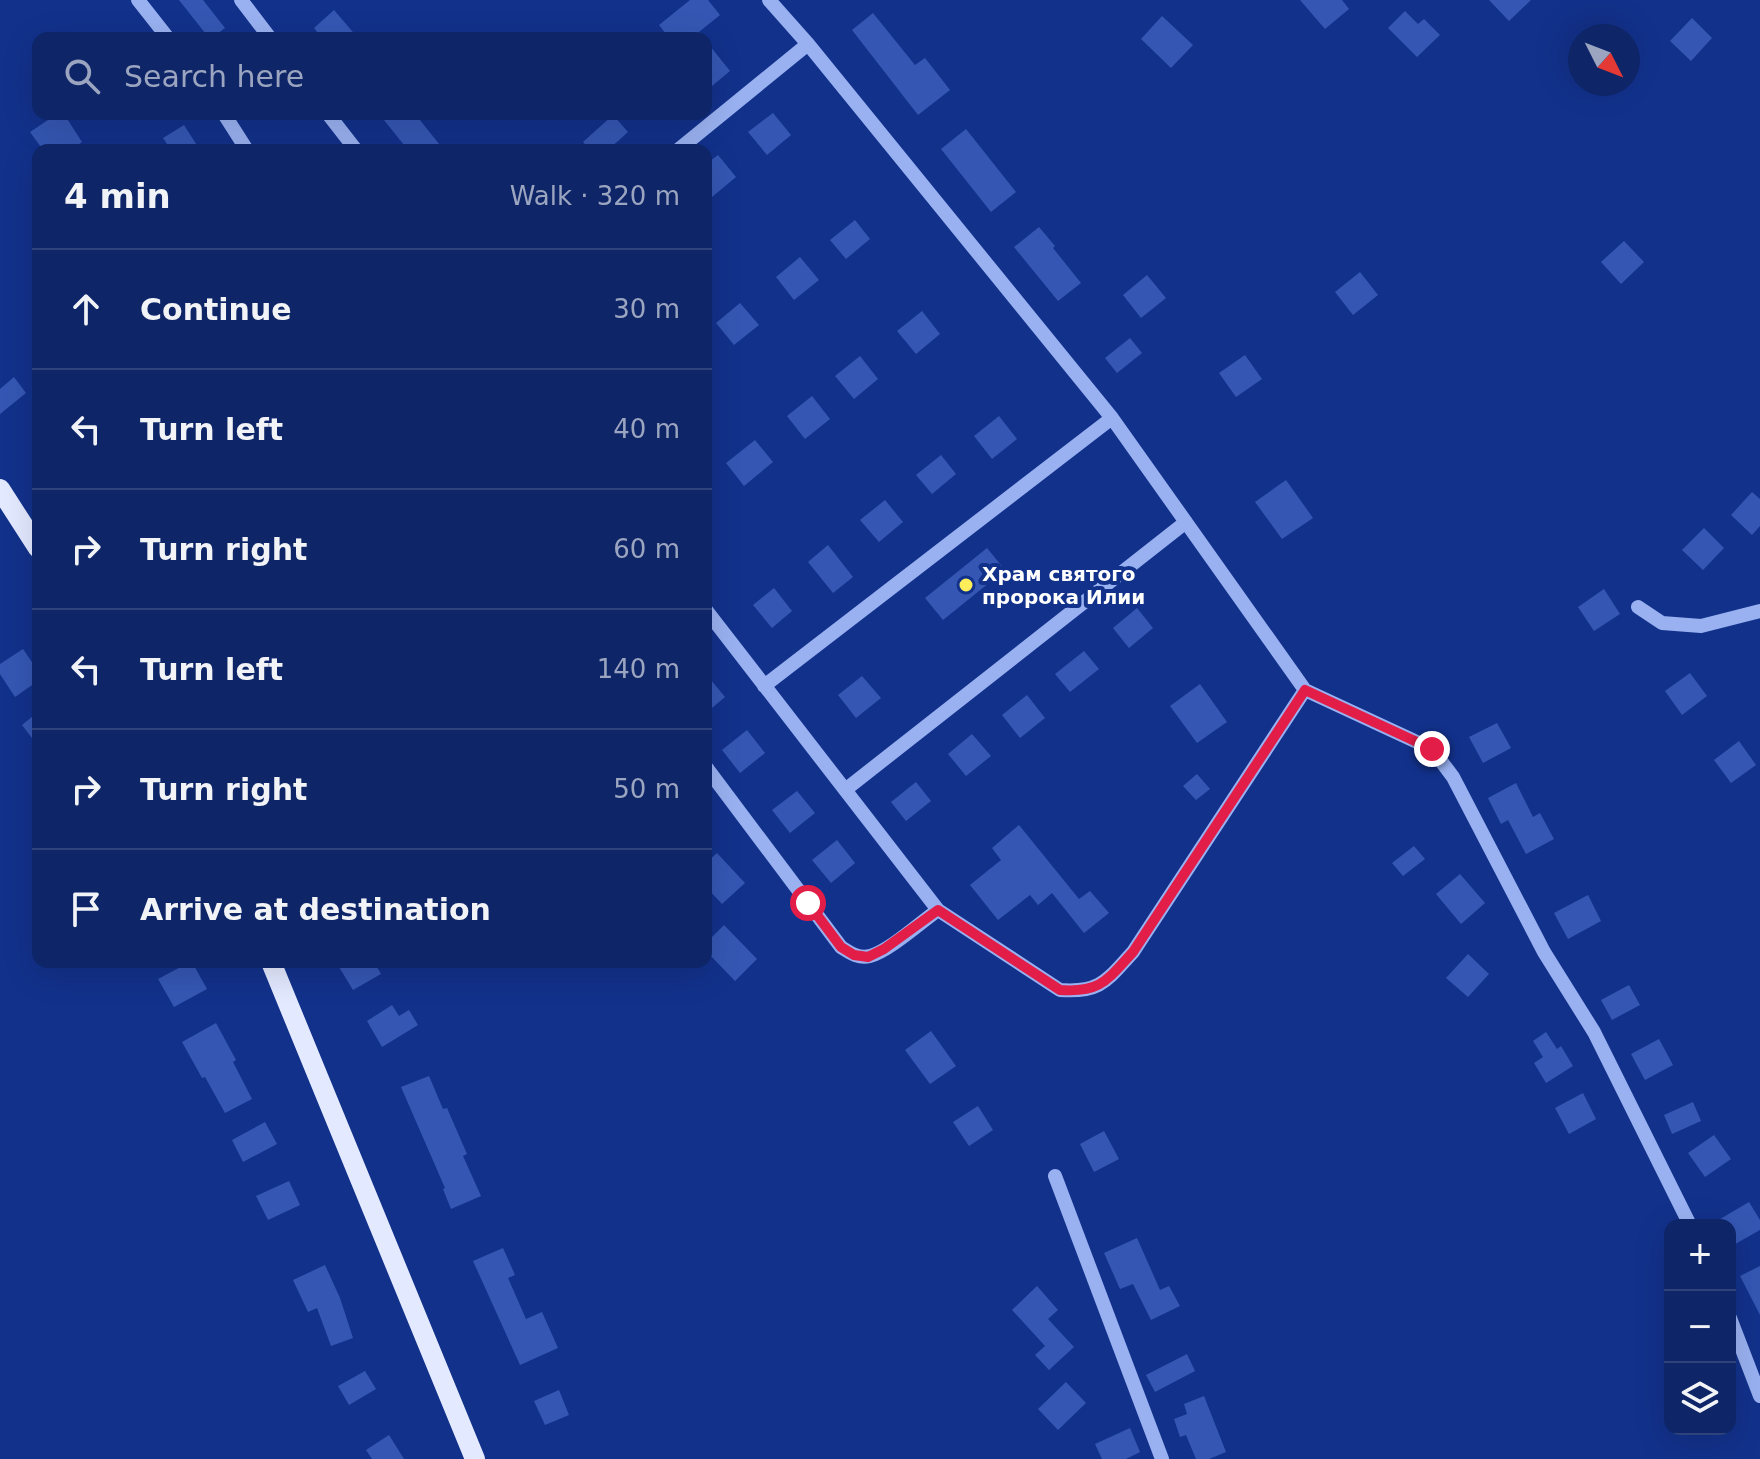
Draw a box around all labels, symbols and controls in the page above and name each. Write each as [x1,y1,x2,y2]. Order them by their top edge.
north arrow [1568,24,1640,96]
search box [32,32,712,120]
icon: search [60,54,104,98]
text: Search here [124,59,304,94]
text: 4 min [64,176,171,216]
text: Walk · 320 m [510,181,680,211]
icon: ahead [64,287,108,331]
text: Continue [140,292,292,327]
text: 30 m [613,294,680,324]
icon: left [64,407,108,451]
text: Turn left [140,412,283,447]
text: 40 m [613,414,680,444]
icon: right [64,527,108,571]
text: Turn right [140,532,307,567]
text: 60 m [613,534,680,564]
place label: Храм святого пророка Илии [982,562,1145,609]
marker: Храм святого пророка Илии [957,576,975,594]
icon: left [64,647,108,691]
text: Turn left [140,652,283,687]
text: 140 m [597,654,680,684]
route end [1414,731,1450,767]
icon: right [64,767,108,811]
text: Turn right [140,772,307,807]
text: 50 m [613,774,680,804]
route start [790,885,826,921]
icon: arrive [64,887,108,931]
text: Arrive at destination [140,892,491,927]
map controls [1664,1219,1736,1435]
button: + [1664,1219,1736,1291]
button: − [1664,1291,1736,1363]
button: layers [1664,1363,1736,1435]

